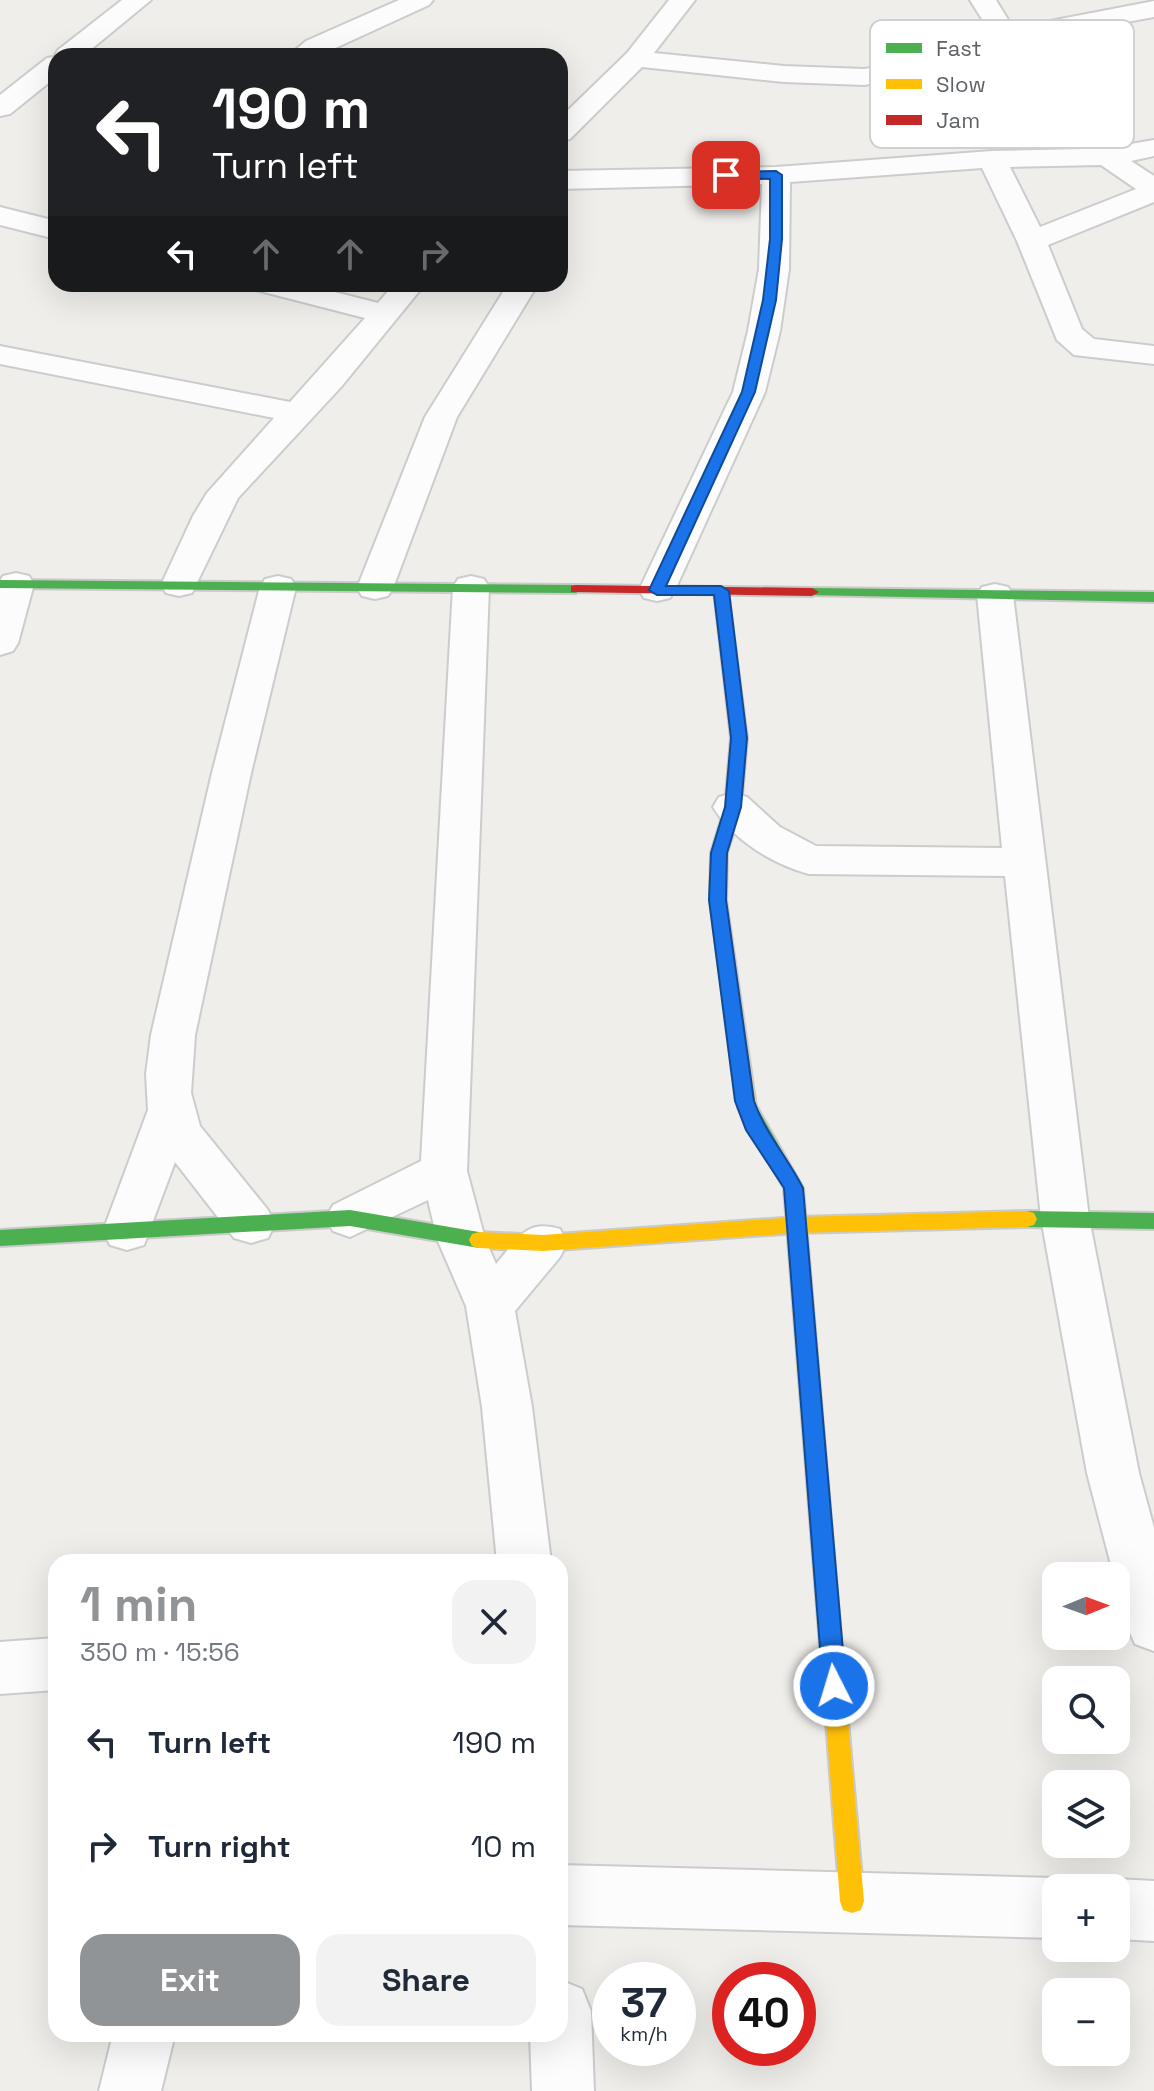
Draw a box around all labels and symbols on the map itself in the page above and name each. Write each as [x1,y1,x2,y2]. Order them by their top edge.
legend [870,20,1134,148]
text: Fast [936,34,982,62]
text: Slow [936,70,986,98]
text: Jam [936,106,980,134]
pin [692,141,760,209]
north arrow [1042,1562,1130,1650]
position arrow [792,1644,876,1728]
speed limit sign: 40 [712,1962,816,2066]

